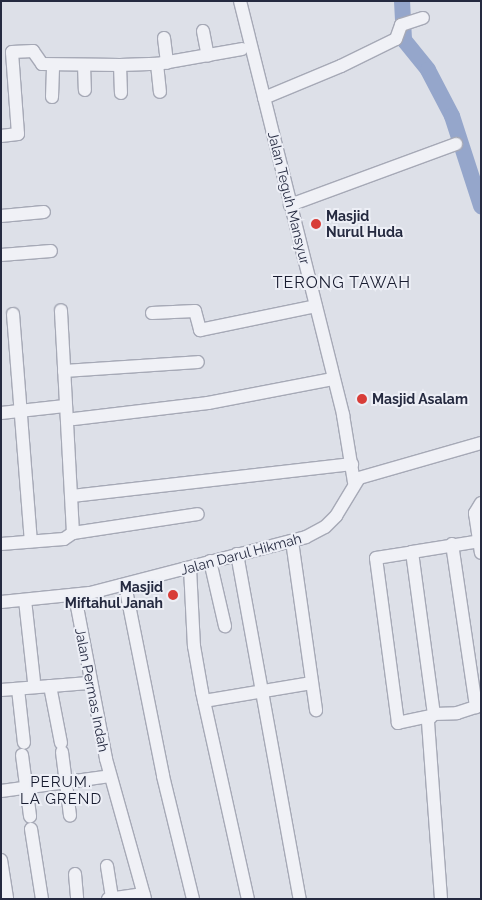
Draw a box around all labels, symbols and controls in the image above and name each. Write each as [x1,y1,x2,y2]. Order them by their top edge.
street label: Jalan Teguh Mansyur [264,130,314,266]
place label: Masjid Nurul Huda [326,208,403,240]
marker: Masjid Nurul Huda [310,218,322,230]
district label: TERONG TAWAH [271,273,413,293]
place label: Masjid Asalam [372,391,468,407]
marker: Masjid Asalam [356,393,368,405]
street label: Jalan Darul Hikmah [178,530,304,578]
place label: Masjid Miftahul Janah [64,579,163,612]
marker: Masjid Miftahul Janah [167,589,179,601]
street label: Jalan Permas Indah [72,627,112,753]
district label: PERUM. LA GREND [19,773,103,808]

